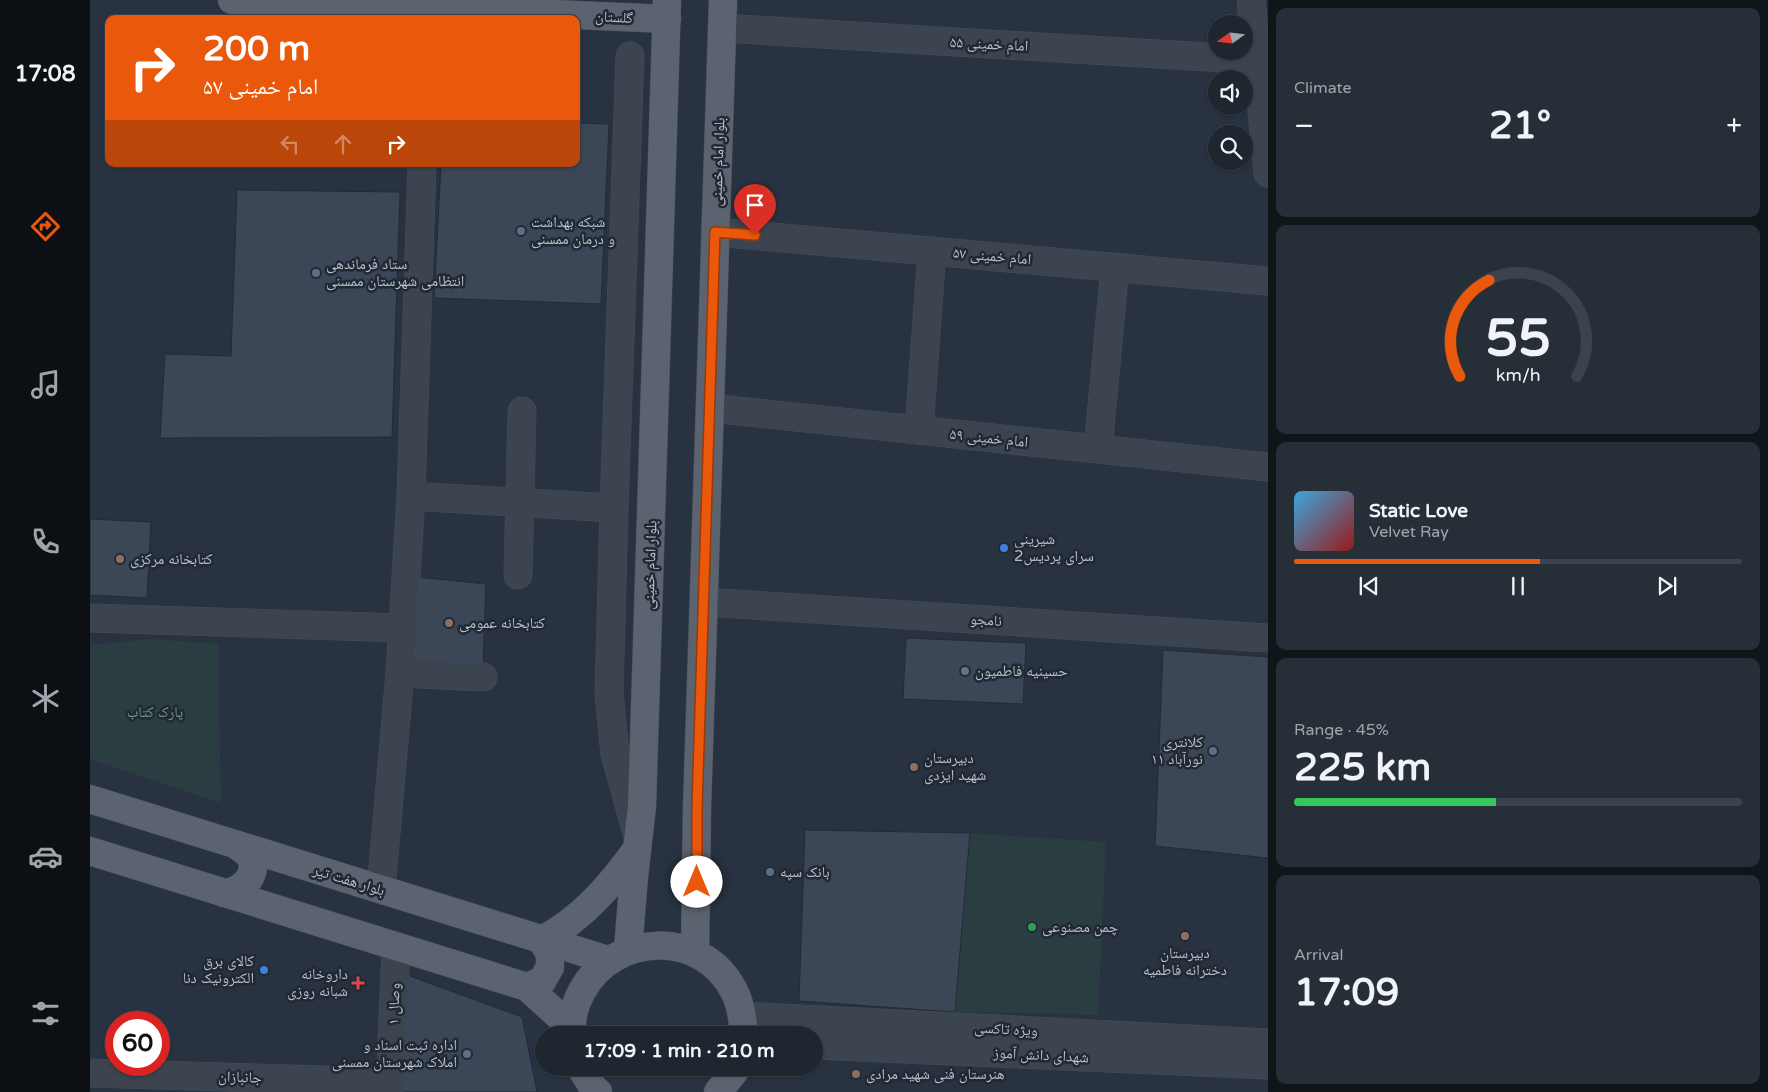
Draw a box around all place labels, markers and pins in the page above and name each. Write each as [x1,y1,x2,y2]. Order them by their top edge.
pin [734,184,776,235]
place label: شبکه بهداشت و درمان ممسنی [531,213,615,249]
marker: شبکه بهداشت و درمان ممسنی [515,225,527,237]
place label: ستاد فرماندهی انتظامی شهرستان ممسنی [326,255,464,291]
marker: ستاد فرماندهی انتظامی شهرستان ممسنی [310,267,322,279]
place label: شیرینی سرای پردیس2 [1014,530,1094,566]
marker: شیرینی سرای پردیس2 [998,542,1010,554]
place label: کتابخانه مرکزی [130,550,213,569]
marker: کتابخانه مرکزی [114,553,126,565]
place label: کتابخانه عمومی [459,614,545,633]
marker: کتابخانه عمومی [443,617,455,629]
place label: حسینیه فاطمیون [975,662,1068,681]
marker: حسینیه فاطمیون [959,665,971,677]
place label: کلانتری ۱۱ نورآباد [1151,733,1203,768]
marker: کلانتری ۱۱ نورآباد [1207,745,1219,757]
place label: دبیرستان شهید ایزدی [924,749,986,785]
marker: دبیرستان شهید ایزدی [908,761,920,773]
place label: بانک سپه [780,863,830,881]
marker: بانک سپه [764,866,776,878]
place label: چمن مصنوعی [1042,918,1119,937]
marker: چمن مصنوعی [1026,921,1038,933]
marker: دبیرستان دخترانه فاطمیه [1179,930,1191,942]
place label: دبیرستان دخترانه فاطمیه [1143,944,1227,979]
place label: کالای برق الکترونیک دنا [183,952,254,987]
marker: کالای برق الکترونیک دنا [258,964,270,976]
place label: داروخانه شبانه روزی [287,965,348,1001]
marker: داروخانه شبانه روزی [352,977,364,989]
place label: اداره ثبت اسناد و املاک شهرستان ممسنی [332,1036,457,1072]
marker: اداره ثبت اسناد و املاک شهرستان ممسنی [461,1048,473,1060]
place label: هنرستان فنی شهید مرادی [866,1065,1005,1084]
marker: هنرستان فنی شهید مرادی [850,1068,862,1080]

